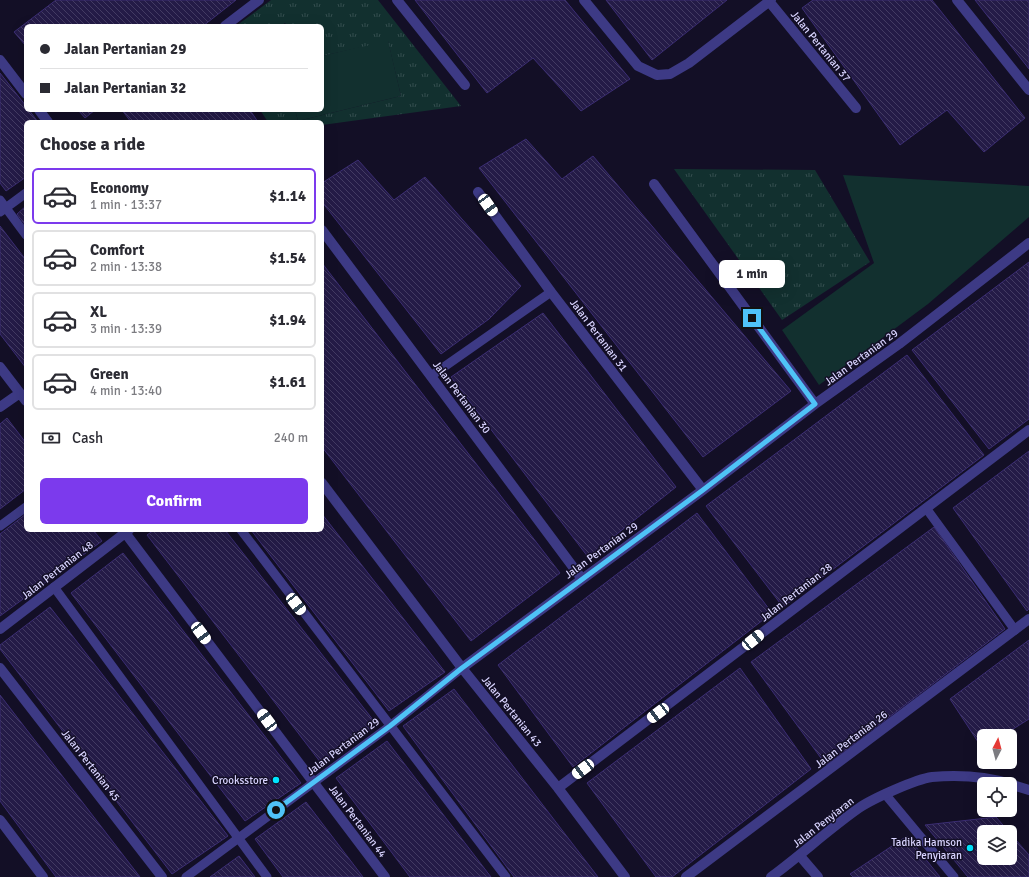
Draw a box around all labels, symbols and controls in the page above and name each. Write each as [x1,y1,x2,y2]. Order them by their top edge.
street label: Jalan Pertanian 37 [788,8,853,84]
text: Jalan Pertanian 29 [64,40,186,58]
text: Jalan Pertanian 32 [64,79,186,97]
text: Choose a ride [40,133,145,155]
icon: car [42,178,78,214]
text: Economy [90,179,149,197]
text: $1.14 [269,187,306,205]
car [476,192,500,218]
text: 1 min · 13:37 [90,197,162,213]
icon: car [42,240,78,276]
text: Comfort [90,241,144,259]
text: $1.54 [269,249,306,267]
text: 2 min · 13:38 [90,259,162,275]
callout: 1 min [719,260,785,288]
text: 1 min [736,266,768,282]
street label: Jalan Pertanian 31 [567,296,630,374]
icon: car [42,302,78,338]
text: XL [90,303,107,321]
route end [743,309,761,327]
text: $1.94 [269,311,306,329]
text: 3 min · 13:39 [90,321,162,337]
street label: Jalan Pertanian 29 [822,326,901,388]
street label: Jalan Pertanian 30 [430,358,493,436]
icon: car [42,364,78,400]
text: Green [90,365,129,383]
text: $1.61 [269,373,306,391]
text: 4 min · 13:40 [90,383,162,399]
icon: cash [40,427,62,449]
text: Cash [72,429,103,447]
text: 240 m [274,430,308,446]
button: Confirm [40,478,308,524]
street label: Jalan Pertanian 29 [562,519,641,581]
street label: Jalan Pertanian 48 [19,538,96,602]
street label: Jalan Pertanian 28 [758,560,835,624]
car [284,591,308,617]
car [189,620,213,646]
car [740,628,766,652]
street label: Jalan Pertanian 43 [479,673,544,749]
car [645,701,671,725]
car [255,707,279,733]
street label: Jalan Pertanian 26 [812,708,890,771]
street label: Jalan Pertanian 29 [304,715,382,778]
street label: Jalan Pertanian 45 [59,727,123,804]
north arrow [977,729,1017,769]
map controls [977,729,1017,865]
car [570,757,596,781]
place label: Crooksstore [212,774,268,787]
marker: Crooksstore [271,775,281,785]
button: locate [977,777,1017,817]
street label: Jalan Pertanian 44 [326,782,389,860]
street label: Jalan Penyiaran [790,794,856,850]
route start [267,801,285,819]
button: layers [977,825,1017,865]
place label: Tadika Hamson Penyiaran [891,836,962,862]
marker: Tadika Hamson Penyiaran [965,843,975,853]

